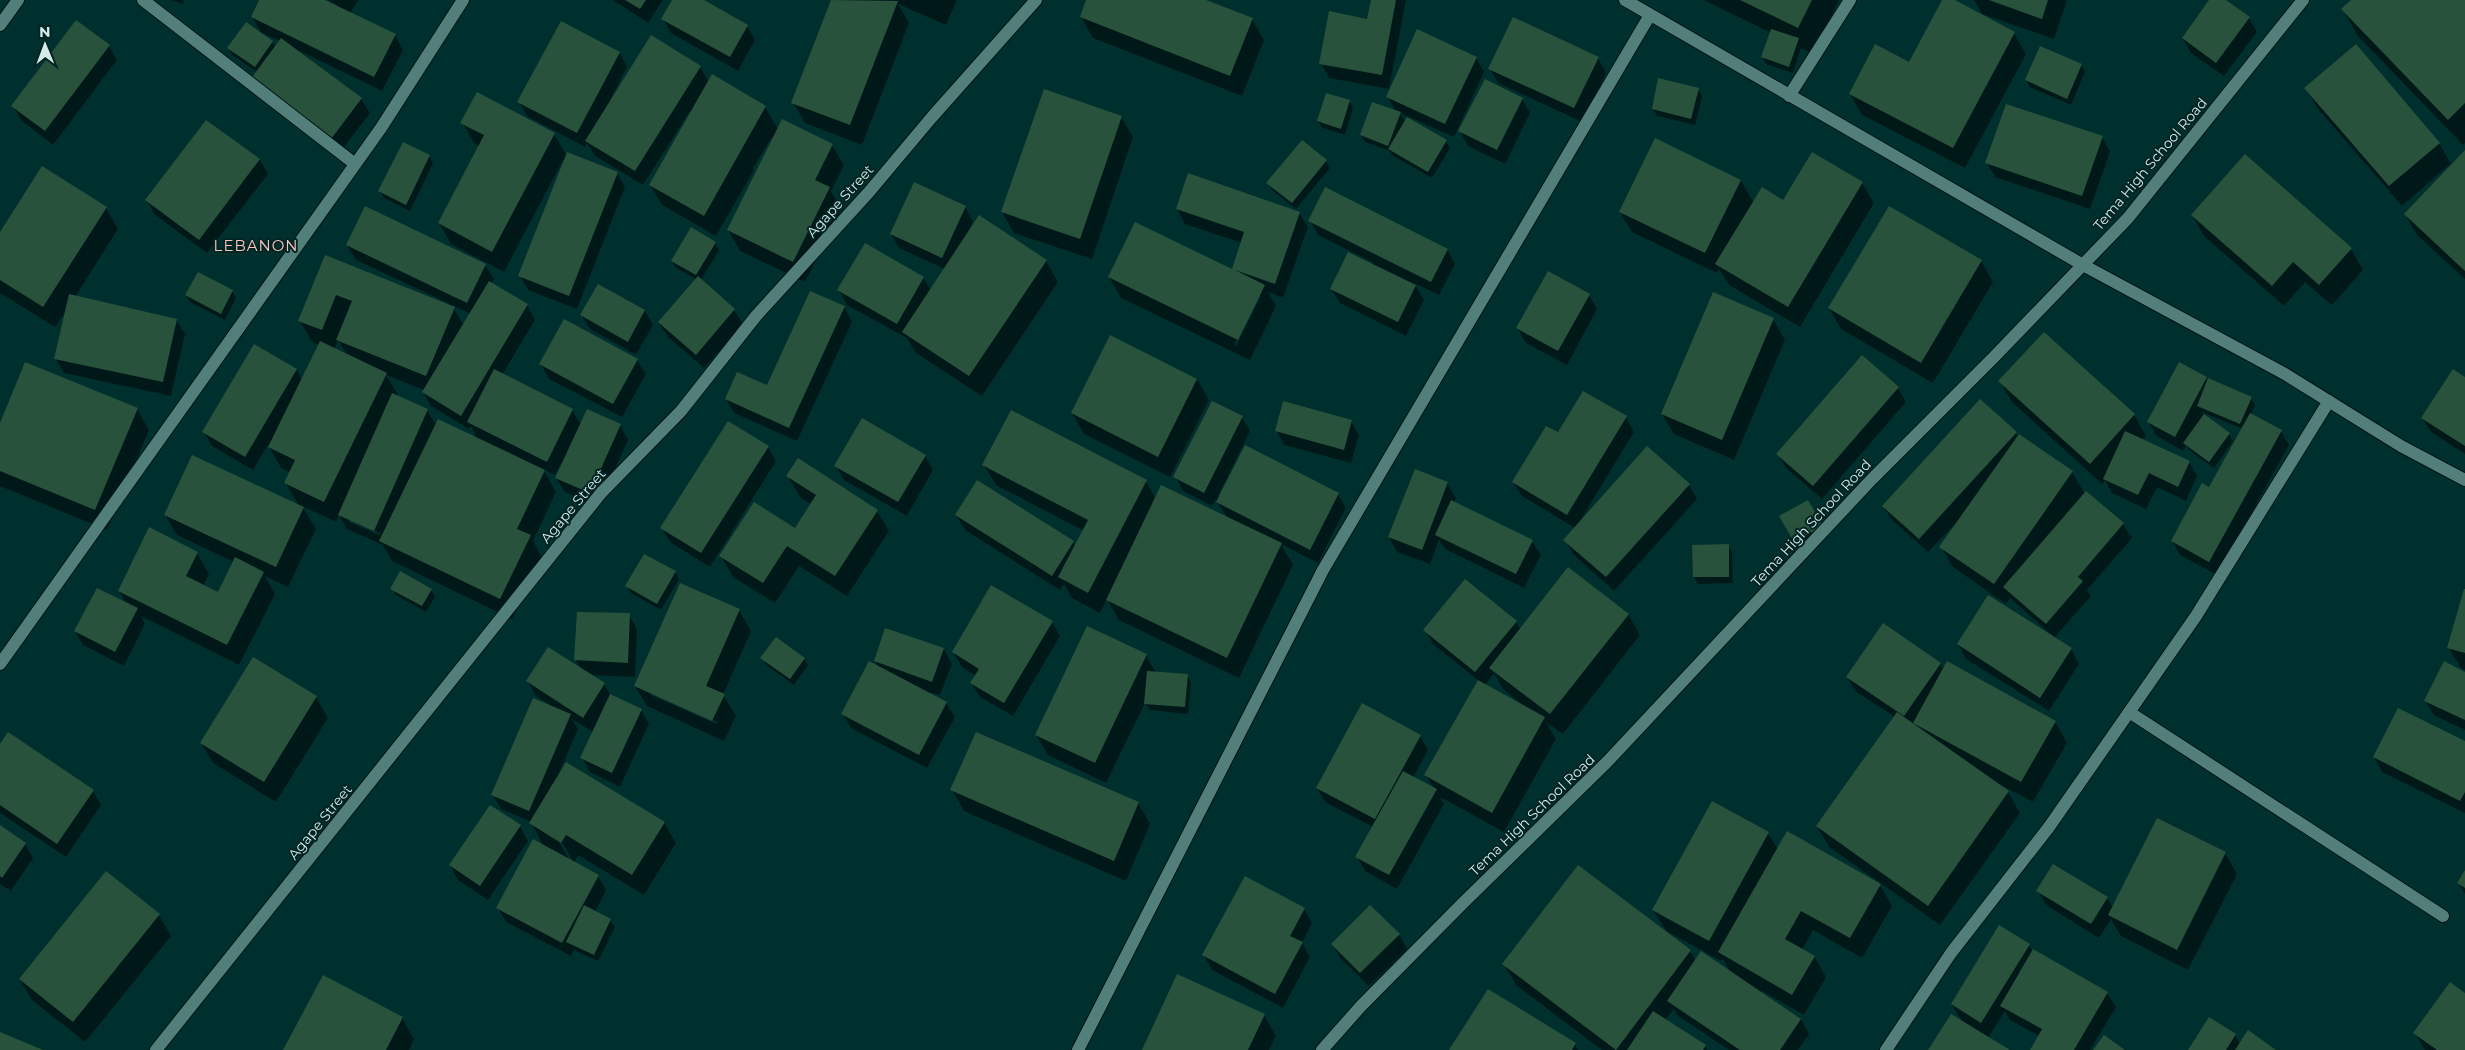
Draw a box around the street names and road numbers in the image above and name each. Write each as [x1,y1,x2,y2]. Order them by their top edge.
street label: Tema High School Road [2089,94,2211,234]
street label: Agape Street [803,161,878,241]
street label: Tema High School Road [1747,455,1875,591]
street label: Agape Street [537,465,610,547]
street label: Tema High School Road [1465,750,1599,880]
street label: Agape Street [284,780,356,863]

